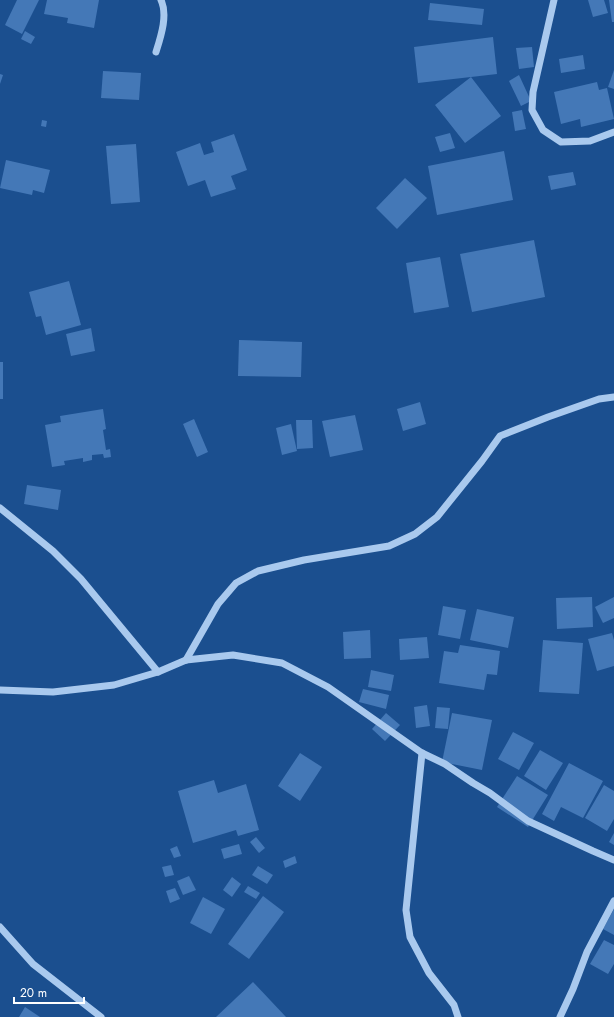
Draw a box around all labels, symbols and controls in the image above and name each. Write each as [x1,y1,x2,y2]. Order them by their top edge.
scale bar [14,979,84,1005]
text: 20 m [20,984,47,1002]

